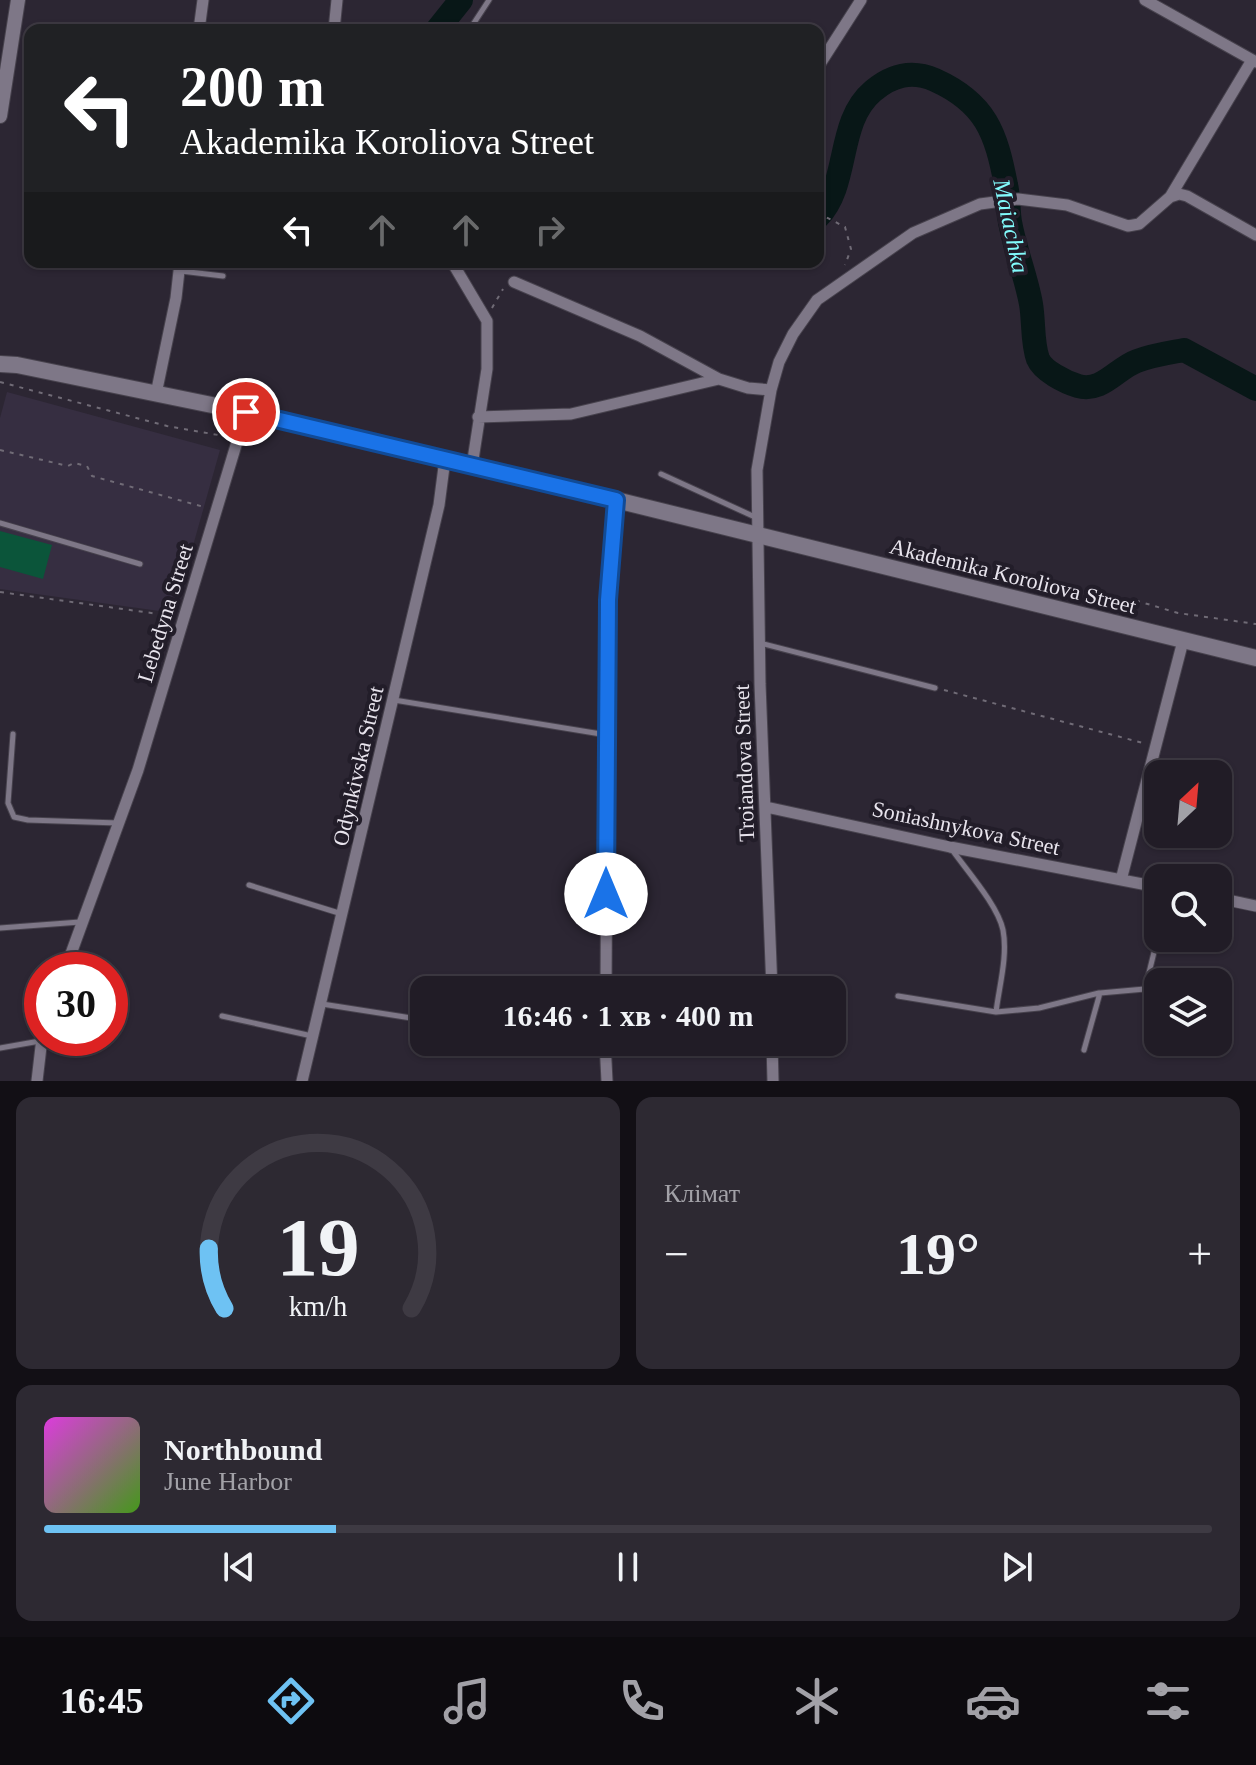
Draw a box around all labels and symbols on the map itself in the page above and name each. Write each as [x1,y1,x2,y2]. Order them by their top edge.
water label: Maiachka [988,175,1034,276]
pin [212,378,280,446]
street label: Akademika Koroliova Street [887,533,1139,619]
street label: Lebedyna Street [132,541,198,685]
street label: Odynkivska Street [327,684,389,848]
street label: Troiandova Street [729,684,759,842]
north arrow [1144,760,1232,848]
street label: Soniashnykova Street [870,796,1062,860]
position arrow [564,852,648,936]
speed limit sign: 30 [24,952,128,1056]

